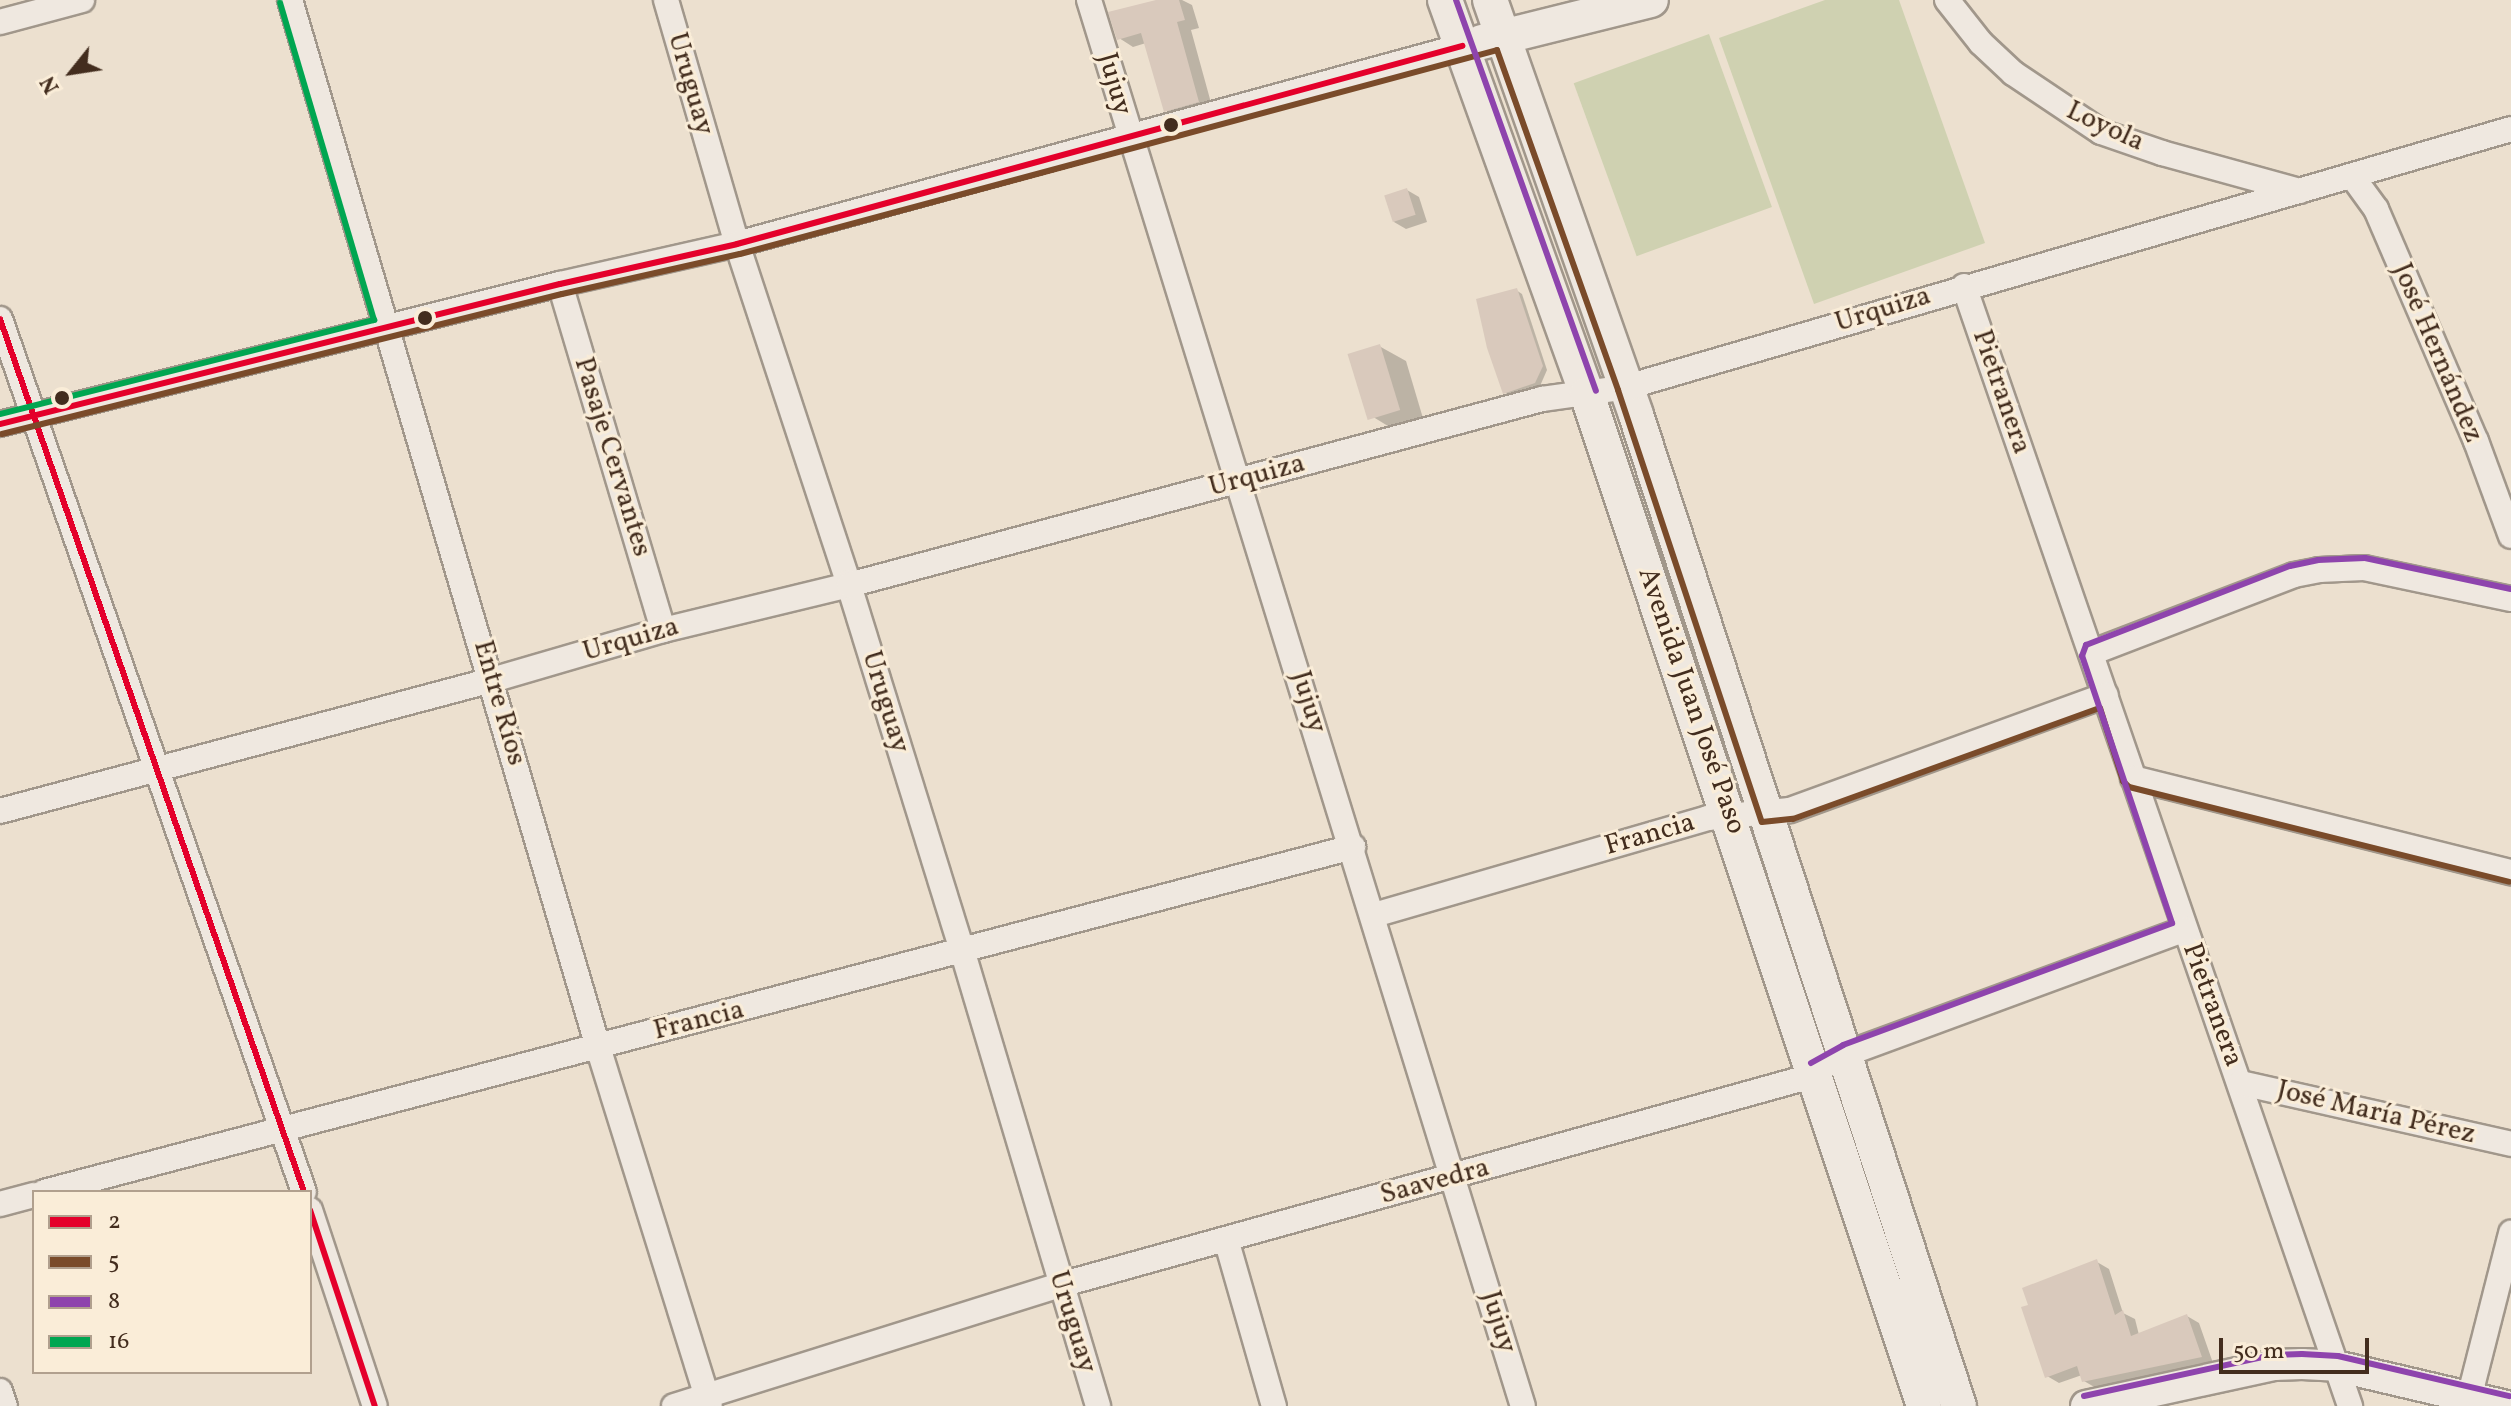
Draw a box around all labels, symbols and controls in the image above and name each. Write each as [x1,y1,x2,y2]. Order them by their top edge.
street label: Uruguay [659,29,721,139]
north arrow [32,32,112,112]
street label: Jujuy [1089,49,1139,119]
text: N [33,70,68,99]
street label: Loyola [2061,94,2149,160]
unlabelled marker [1163,117,1179,133]
street label: José Hernández [2384,258,2490,448]
street label: Urquiza [1831,280,1935,340]
unlabelled marker [417,310,433,326]
street label: Pietranera [1964,325,2038,459]
street label: Pasaje Cervantes [566,353,658,561]
unlabelled marker [54,390,70,406]
street label: Urquiza [1205,447,1309,505]
street label: Avenida Juan José Paso [1630,563,1752,839]
street label: Urquiza [579,610,683,670]
street label: Entre Ríos [465,637,533,769]
street label: Uruguay [854,647,916,757]
street label: Jujuy [1283,667,1333,737]
street label: Francia [1601,806,1699,864]
street label: Pietranera [2174,939,2250,1071]
street label: Francia [650,994,748,1048]
street label: José María Pérez [2273,1074,2479,1152]
street label: Saavedra [1377,1151,1493,1213]
legend [32,1190,312,1374]
text: 2 [108,1205,121,1239]
text: 5 [108,1245,120,1279]
street label: Uruguay [1041,1267,1103,1377]
text: 8 [108,1285,120,1319]
street label: Jujuy [1473,1287,1523,1357]
scale bar [2223,1322,2373,1372]
text: 16 [108,1325,129,1359]
text: 50 m [2233,1335,2285,1369]

